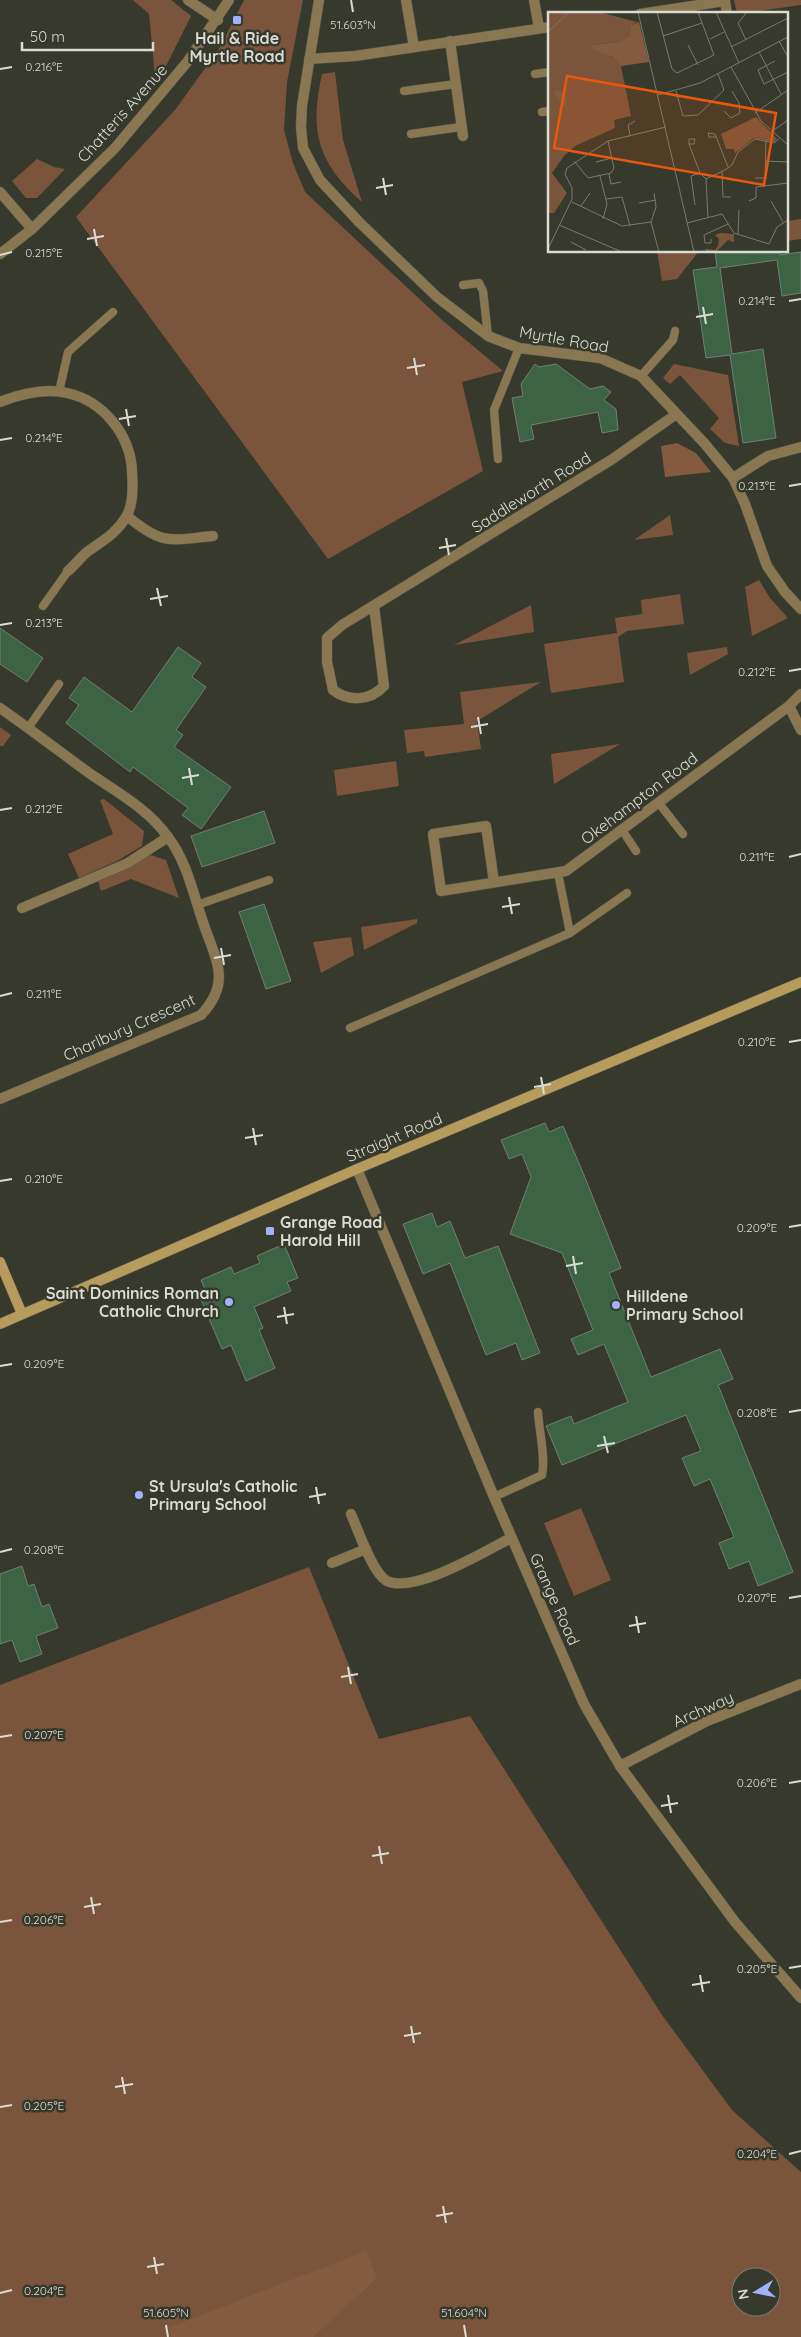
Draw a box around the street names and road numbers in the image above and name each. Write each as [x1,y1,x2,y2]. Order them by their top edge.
street label: Chatteris Avenue [73,60,171,166]
street label: Myrtle Road [518,321,610,357]
street label: Saddleworth Road [468,447,594,537]
street label: Okehampton Road [577,748,701,848]
street label: Charlbury Crescent [60,989,198,1065]
street label: Straight Road [343,1108,445,1166]
street label: Grange Road [526,1550,584,1648]
street label: Archway [670,1687,736,1731]

